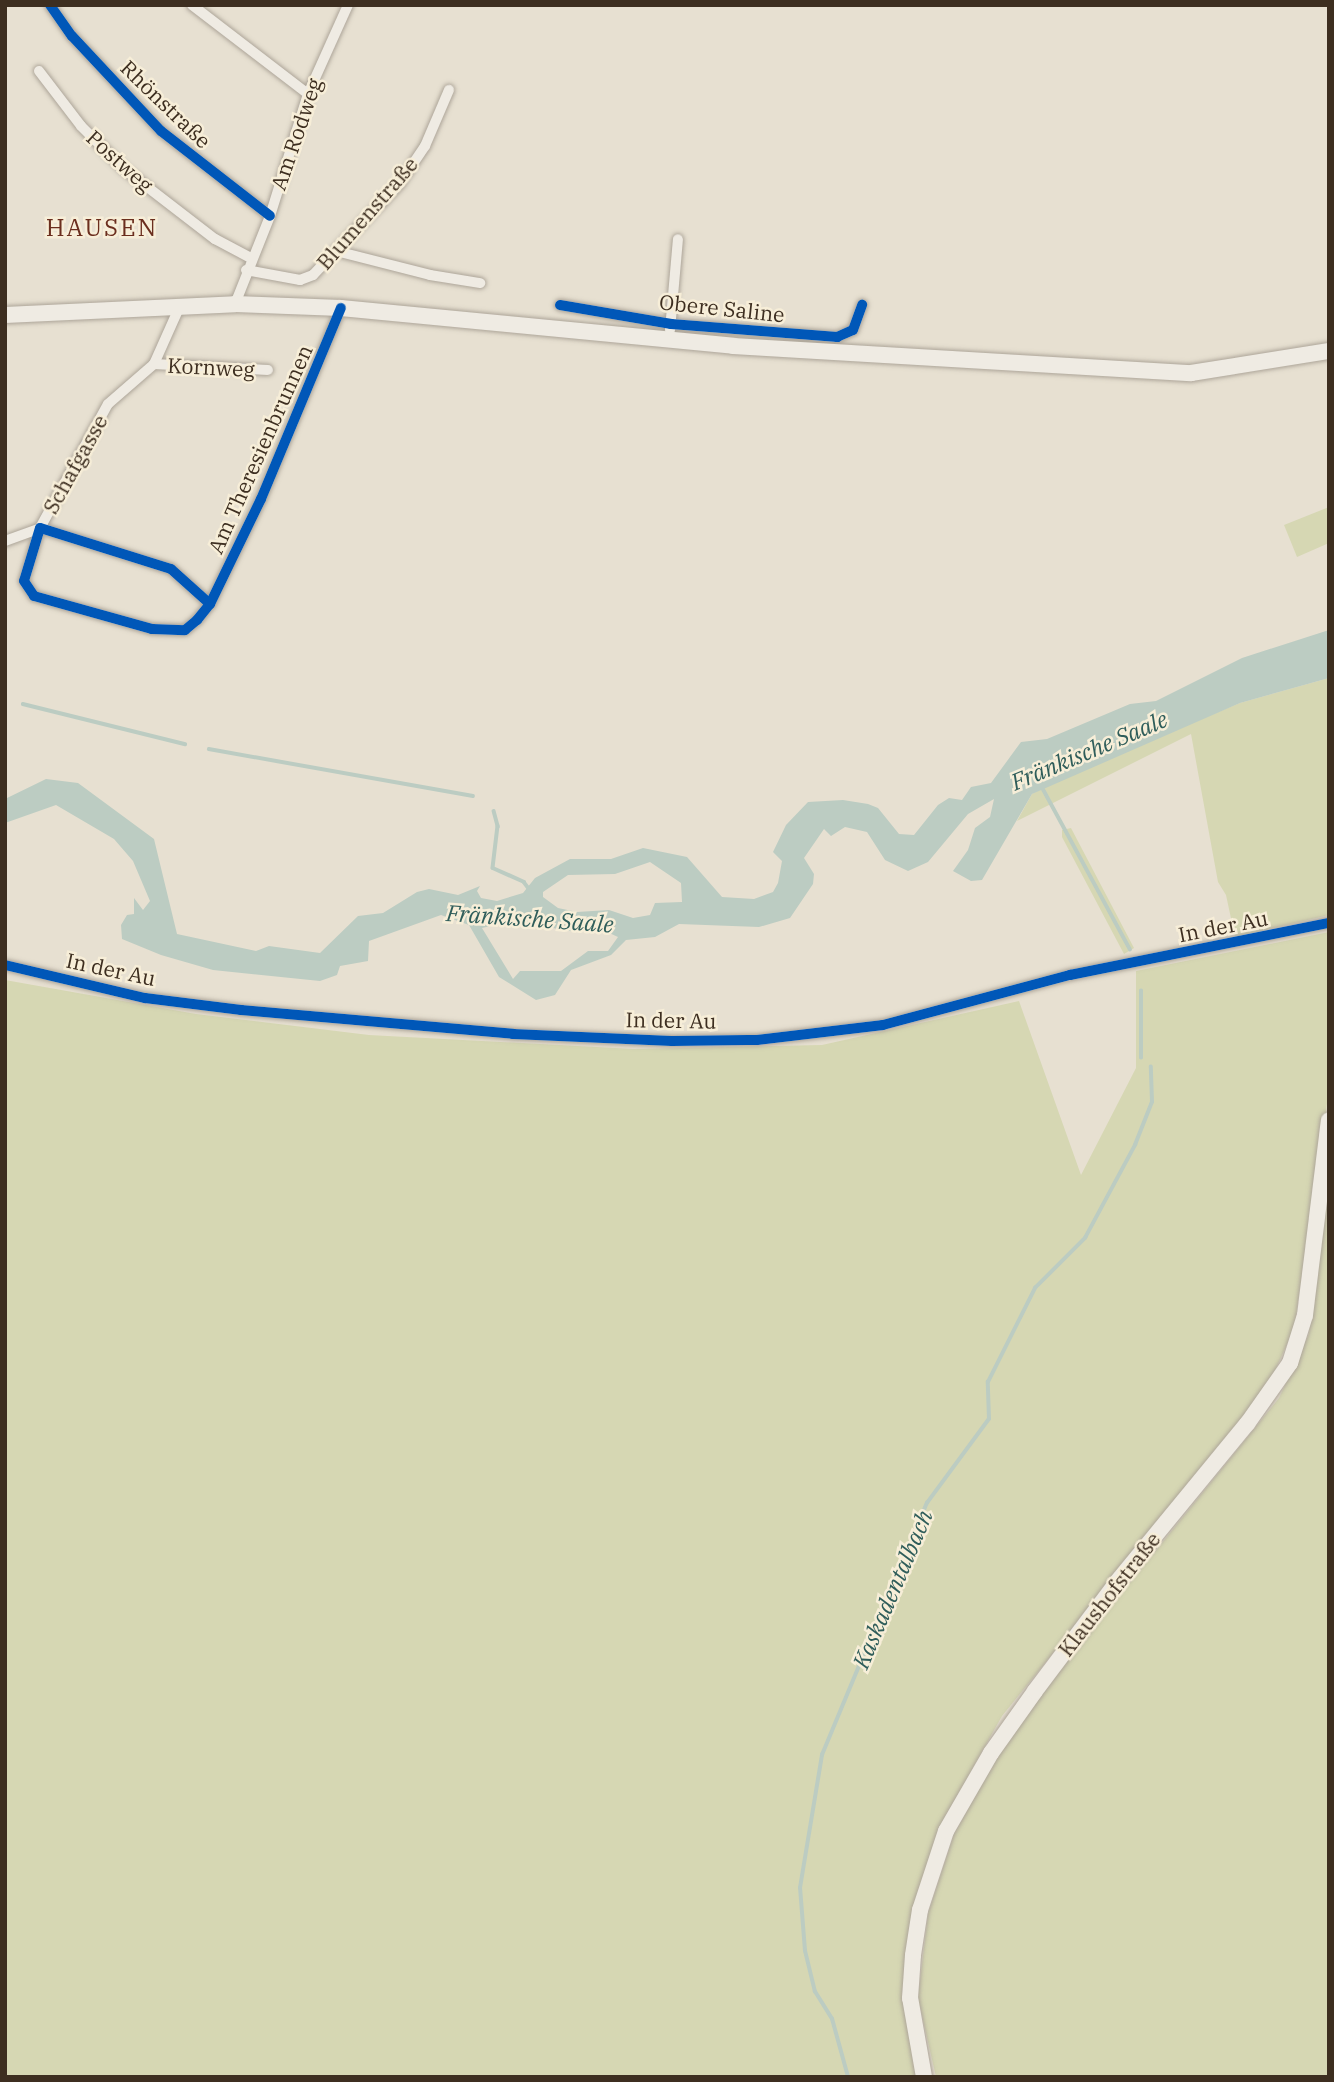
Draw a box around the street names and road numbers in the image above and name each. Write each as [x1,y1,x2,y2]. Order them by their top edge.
street label: Rhönstraße [116,55,216,153]
street label: Am Rodweg [265,75,327,193]
street label: Postweg [82,125,158,197]
street label: Blumenstraße [311,152,423,274]
street label: Obere Saline [658,289,786,327]
street label: Am Theresienbrunnen [202,341,318,557]
street label: Kornweg [167,352,255,382]
street label: Schafgasse [37,410,113,518]
street label: In der Au [1176,905,1270,947]
street label: In der Au [64,947,158,991]
street label: In der Au [625,1007,717,1033]
street label: Klaushofstraße [1053,1527,1165,1661]

